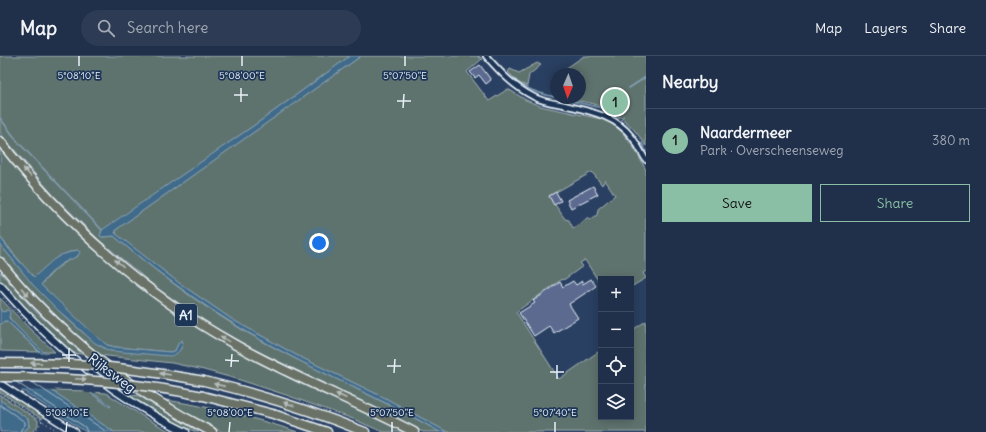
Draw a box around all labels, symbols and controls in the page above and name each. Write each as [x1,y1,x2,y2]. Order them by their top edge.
search box [81,10,361,46]
text: Map [20,16,57,40]
icon: search [95,17,117,39]
text: Search here [127,18,208,37]
text: Map [815,19,842,37]
text: Layers [864,19,907,37]
text: Share [929,19,966,37]
north arrow [550,68,586,104]
text: 5°08'10"E [57,69,101,82]
text: 5°08'00"E [219,69,265,82]
text: 5°07'50"E [383,69,427,82]
text: Nearby [662,71,718,93]
pin: 1 [602,87,628,117]
text: Naardermeer [700,123,792,142]
text: 1 [672,132,678,149]
text: 380 m [932,132,970,149]
text: Park · Overscheenseweg [700,142,844,159]
one-way arrow [22,167,31,177]
button: Save [662,184,812,222]
button: Share [820,184,970,222]
your location [309,233,329,253]
one-way arrow [114,259,125,268]
map controls [598,276,634,420]
button: + [598,276,634,312]
one-way arrow [21,287,30,297]
road number: A1 [175,304,197,326]
button: − [598,312,634,348]
one-way arrow [219,335,231,342]
button: locate [598,348,634,384]
street label: Rijksweg [85,349,139,397]
one-way arrow [29,360,42,366]
one-way arrow [159,371,172,377]
one-way arrow [75,376,88,382]
one-way arrow [213,381,225,387]
button: layers [598,384,634,420]
one-way arrow [336,393,347,399]
one-way arrow [283,401,295,407]
text: 5°08'10"E [45,406,89,419]
text: 5°08'00"E [207,406,253,419]
text: 5°07'50"E [370,406,414,419]
text: 5°07'40"E [533,406,577,419]

